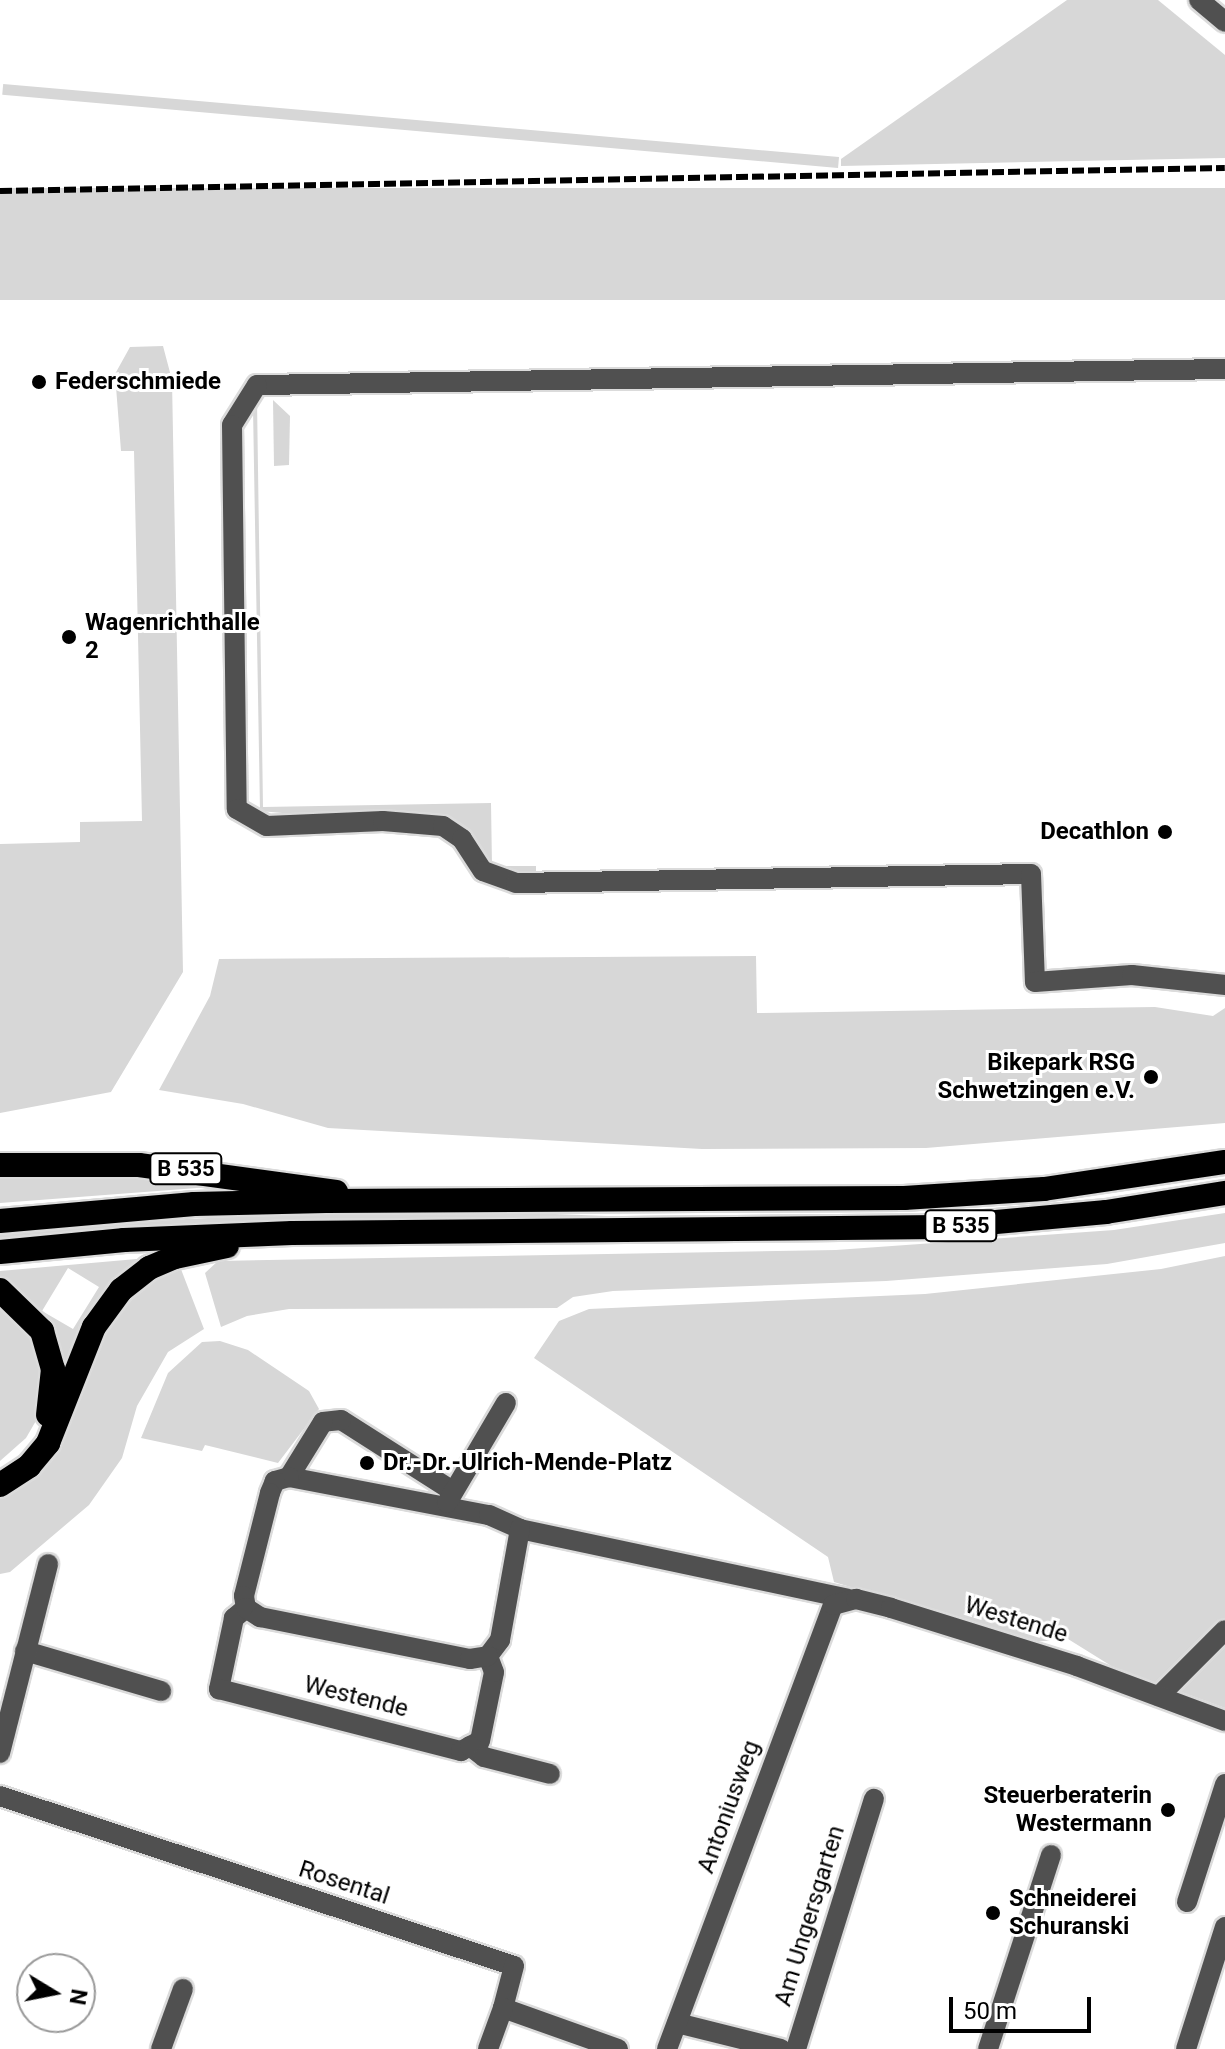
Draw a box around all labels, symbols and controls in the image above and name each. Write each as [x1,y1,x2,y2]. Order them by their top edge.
place label: Federschmiede [55,368,221,396]
marker: Federschmiede [30,373,48,391]
place label: Wagenrichthalle 2 [85,609,260,665]
marker: Wagenrichthalle 2 [60,628,78,646]
place label: Decathlon [1040,818,1149,846]
marker: Decathlon [1156,823,1174,841]
place label: Bikepark RSG Schwetzingen e.V. [937,1049,1135,1105]
marker: Bikepark RSG Schwetzingen e.V. [1142,1068,1160,1086]
road number: B 535 [148,1151,224,1187]
road number: B 535 [923,1208,999,1244]
place label: Dr.-Dr.-Ulrich-Mende-Platz [383,1449,672,1477]
marker: Dr.-Dr.-Ulrich-Mende-Platz [358,1454,376,1472]
street label: Westende [961,1591,1071,1649]
street label: Westende [301,1670,411,1724]
street label: Antoniusweg [692,1737,766,1877]
place label: Steuerberaterin Westermann [984,1782,1152,1838]
marker: Steuerberaterin Westermann [1159,1801,1177,1819]
street label: Am Ungersgarten [769,1822,851,2010]
street label: Rosental [295,1855,393,1911]
place label: Schneiderei Schuranski [1009,1885,1137,1941]
marker: Schneiderei Schuranski [984,1904,1002,1922]
north arrow [16,1953,96,2033]
scale bar [953,1981,1095,2031]
text: N [64,1987,92,2007]
text: 50 m [963,1997,1017,2025]

